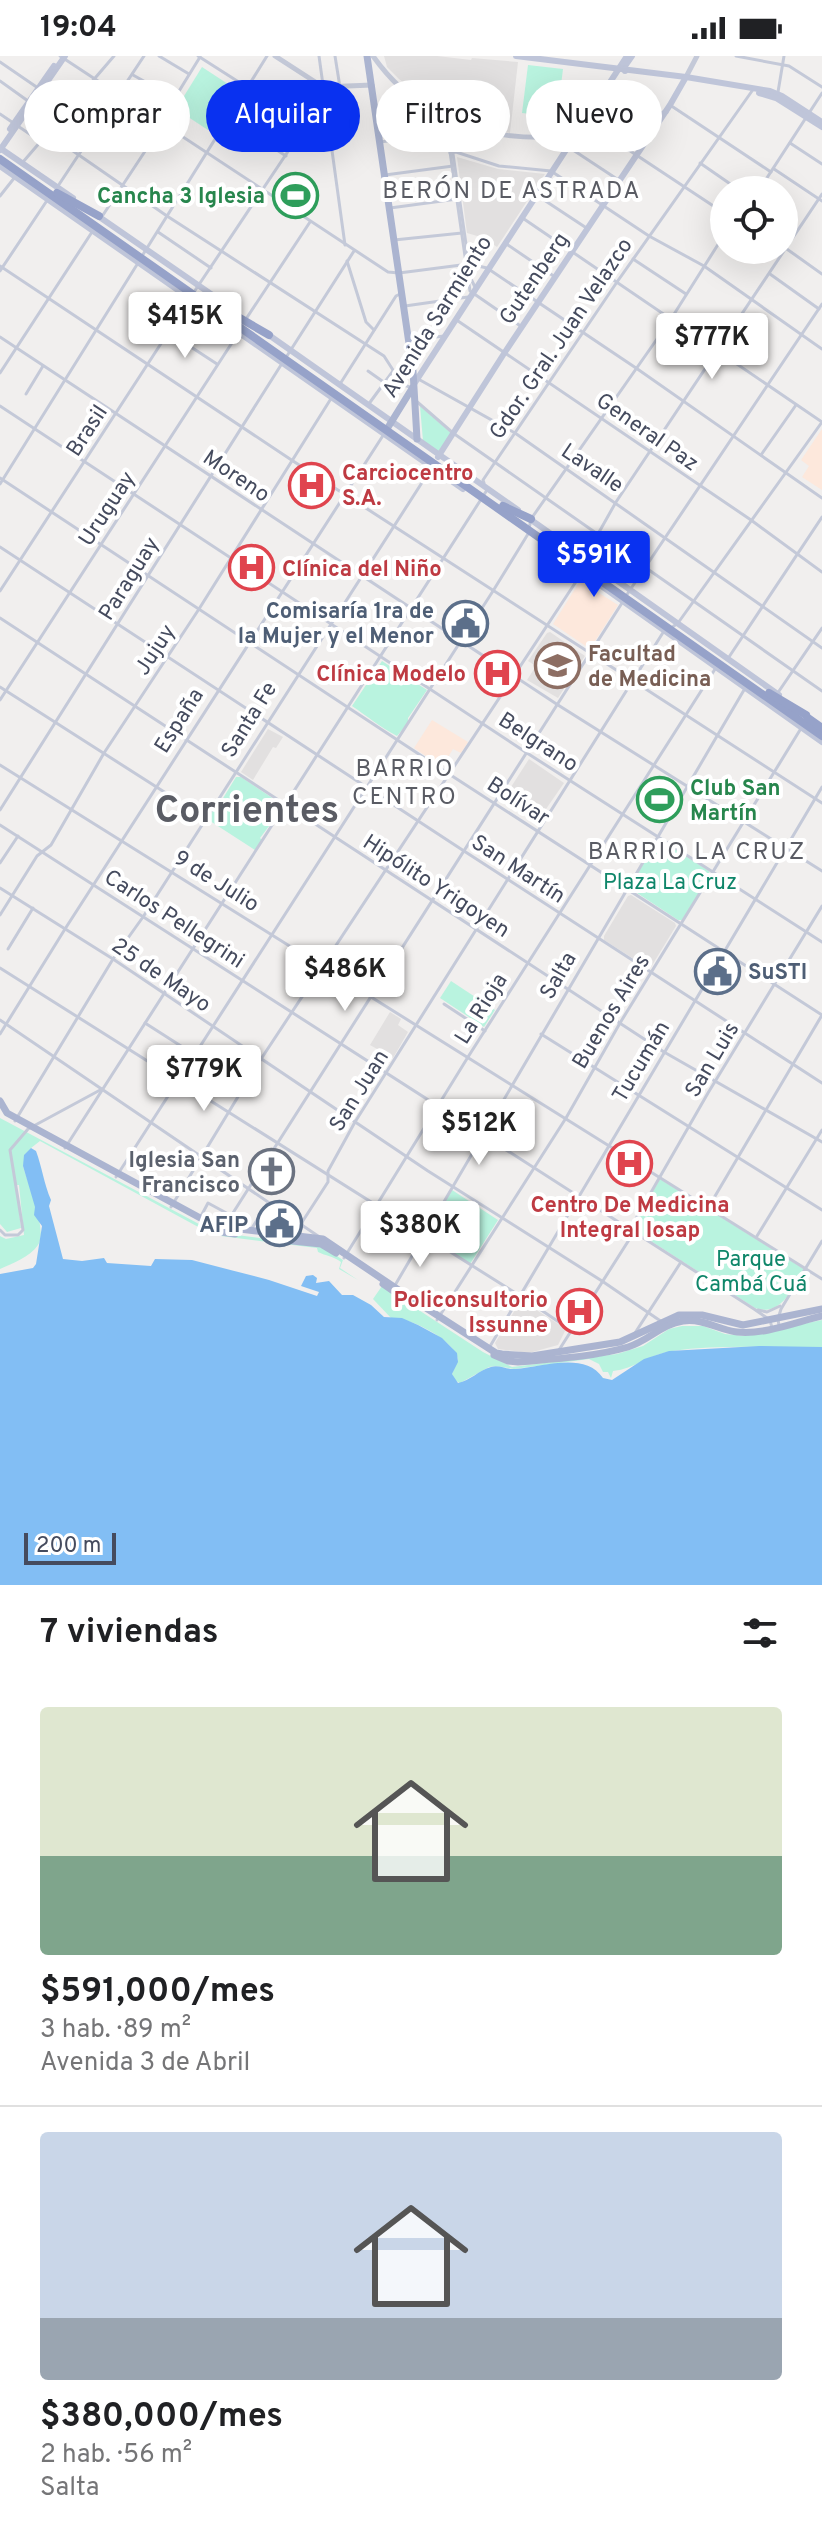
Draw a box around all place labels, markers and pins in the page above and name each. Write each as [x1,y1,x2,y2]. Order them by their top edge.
sports icon: Cancha 3 Iglesia [272,171,320,219]
place label: Cancha 3 Iglesia [97,184,265,211]
pin: $415K [129,292,241,360]
pin: $777K [656,313,768,381]
hospital icon: Carciocentro S.A. [287,461,335,509]
place label: Carciocentro S.A. [342,461,473,513]
pin: $591K [538,531,650,599]
hospital icon: Clínica del Niño [227,544,275,592]
place label: Clínica del Niño [282,557,442,584]
place label: Comisaría 1ra de la Mujer y el Menor [238,599,434,651]
public building icon: Comisaría 1ra de la Mujer y el Menor [441,599,489,647]
school or university icon: Facultad de Medicina [533,642,581,690]
place label: Facultad de Medicina [588,642,711,694]
hospital icon: Clínica Modelo [473,649,521,697]
place label: Clínica Modelo [316,662,466,689]
sports icon: Club San Martín [635,776,683,824]
place label: Club San Martín [690,776,781,828]
pin: $486K [289,945,401,1013]
public building icon: SuSTI [693,947,741,995]
place label: SuSTI [748,960,807,987]
pin: $779K [148,1045,260,1113]
pin: $512K [423,1099,535,1167]
hospital icon: Centro De Medicina Integral Iosap [606,1139,654,1187]
place label: Iglesia San Francisco [129,1148,240,1200]
church icon: Iglesia San Francisco [247,1148,295,1196]
place label: Centro De Medicina Integral Iosap [530,1193,730,1245]
public building icon: AFIP [255,1200,303,1248]
pin: $380K [364,1201,476,1269]
place label: AFIP [199,1213,248,1240]
place label: Policonsultorio Issunne [393,1288,548,1340]
hospital icon: Policonsultorio Issunne [555,1288,603,1336]

